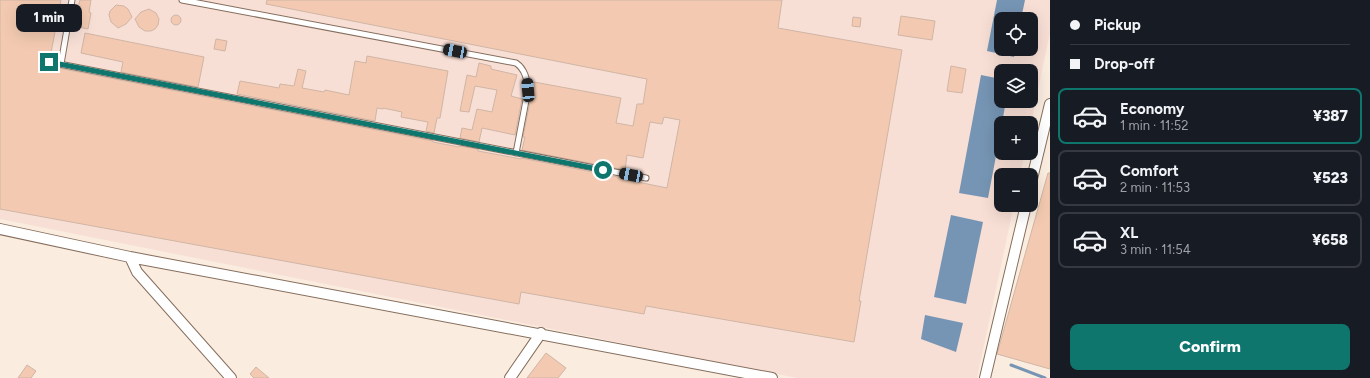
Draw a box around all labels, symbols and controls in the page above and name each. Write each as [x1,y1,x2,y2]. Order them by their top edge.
callout: 1 min [16,4,82,32]
text: 1 min [33,10,65,25]
map controls [994,12,1038,212]
button: locate [994,12,1038,56]
text: Pickup [1094,16,1141,34]
car [442,43,468,59]
route end [40,53,58,71]
text: Drop-off [1094,55,1155,73]
button: layers [994,64,1038,108]
car [521,78,535,102]
icon: car [1072,98,1108,134]
text: Economy [1120,100,1185,118]
text: ¥387 [1313,107,1348,125]
button: + [994,116,1038,160]
text: 1 min · 11:52 [1120,118,1188,133]
icon: car [1072,160,1108,196]
route start [594,161,612,179]
text: Comfort [1120,162,1179,180]
car [618,167,644,183]
button: − [994,168,1038,212]
text: ¥523 [1313,169,1348,187]
text: 2 min · 11:53 [1120,180,1190,195]
icon: car [1072,222,1108,258]
text: XL [1120,224,1138,242]
text: ¥658 [1312,231,1348,249]
text: 3 min · 11:54 [1120,242,1191,257]
button: Confirm [1070,324,1350,370]

